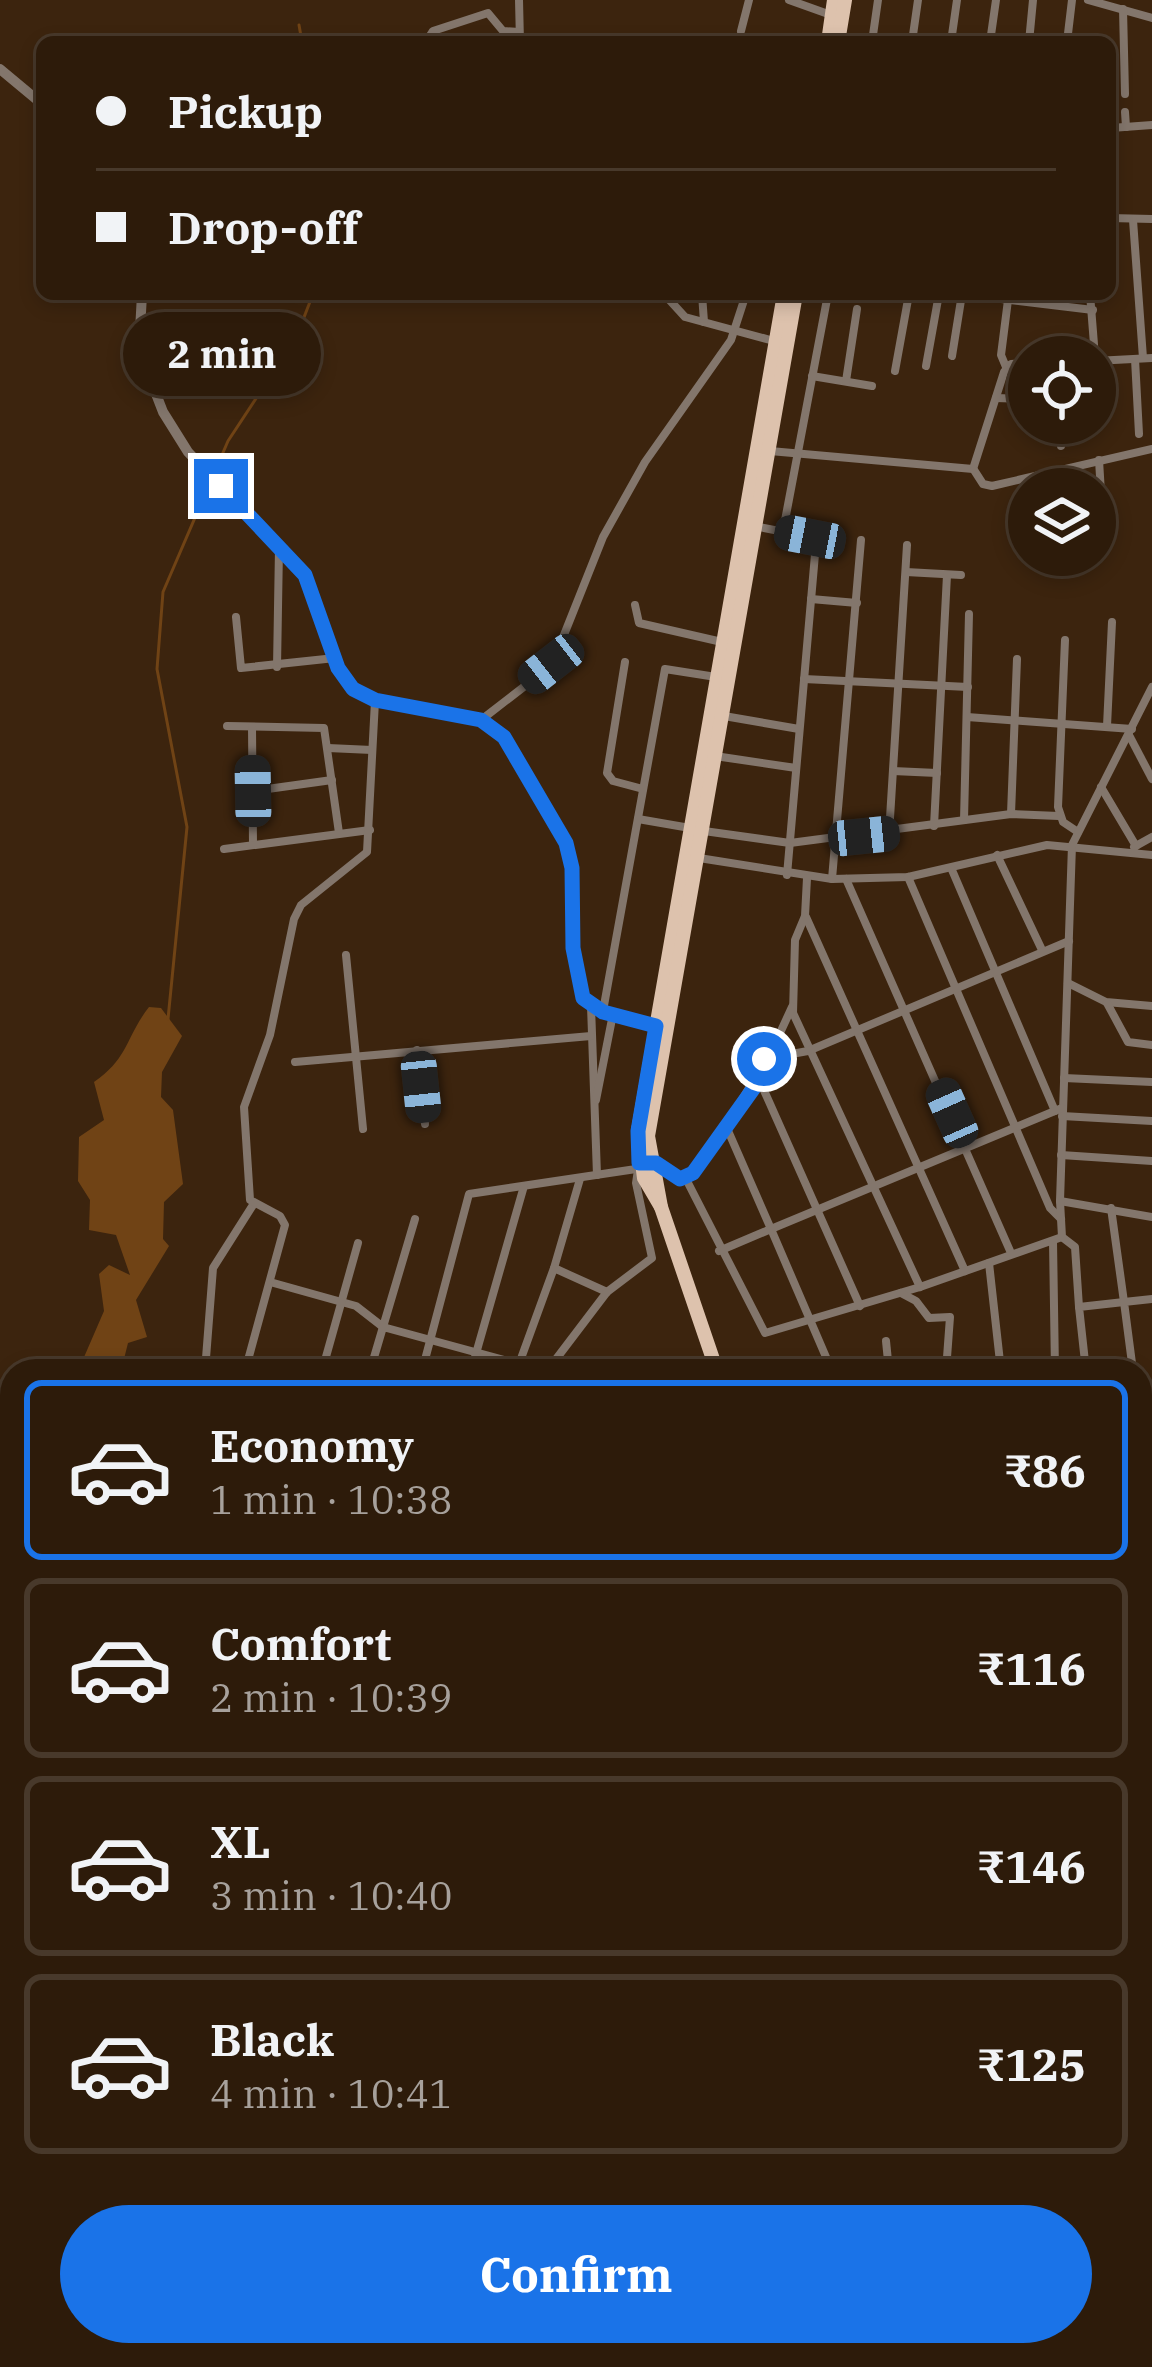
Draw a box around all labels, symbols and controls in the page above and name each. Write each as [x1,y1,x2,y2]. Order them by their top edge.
text: Pickup [168,82,323,140]
text: Drop-off [168,198,359,256]
callout: 2 min [122,312,320,396]
text: 2 min [167,328,277,379]
map controls [1008,336,1116,576]
button: locate [1008,336,1116,444]
route end [194,459,248,513]
button: layers [1008,468,1116,576]
car [771,512,849,562]
car [512,628,590,700]
car [234,755,272,827]
car [826,814,902,858]
route start [737,1032,791,1086]
car [399,1049,443,1125]
car [921,1073,983,1153]
icon: car [66,1416,174,1524]
text: Economy [210,1416,414,1474]
text: ₹86 [1003,1441,1086,1499]
text: 1 min · 10:38 [210,1474,452,1525]
icon: car [66,1614,174,1722]
text: Comfort [210,1614,391,1672]
text: ₹116 [976,1639,1086,1697]
text: 2 min · 10:39 [210,1672,452,1723]
icon: car [66,1812,174,1920]
text: XL [210,1812,271,1870]
text: ₹146 [976,1837,1086,1895]
text: 3 min · 10:40 [210,1870,452,1921]
icon: car [66,2010,174,2118]
text: Black [210,2010,334,2068]
text: ₹125 [976,2035,1086,2093]
text: 4 min · 10:41 [210,2068,452,2119]
button: Confirm [60,2205,1092,2343]

